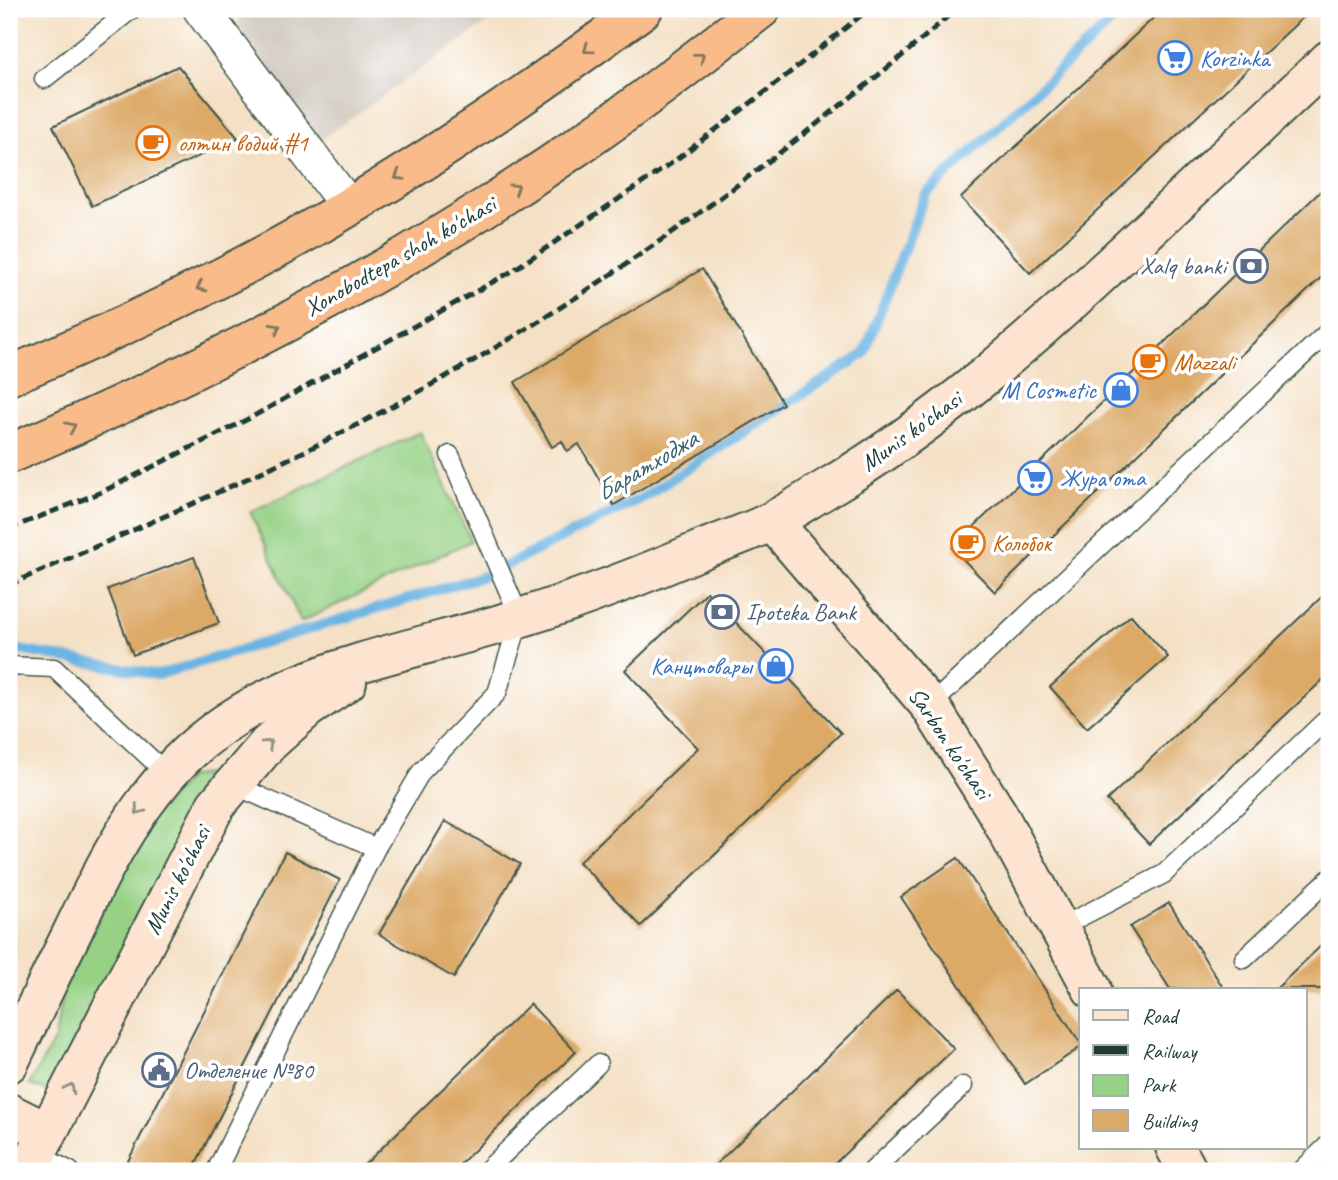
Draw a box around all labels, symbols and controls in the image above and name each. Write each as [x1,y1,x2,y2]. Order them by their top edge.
supermarket icon: Korzinka [1156,39,1194,77]
one-way arrow [583,41,596,53]
place label: Korzinka [1200,43,1271,73]
one-way arrow [693,52,705,65]
cafe icon: олтин водий #1 [134,124,172,162]
place label: олтин водий #1 [178,128,309,158]
one-way arrow [393,167,406,180]
one-way arrow [507,184,520,196]
street label: Xonobodtepa shoh ko'chasi [299,188,503,323]
bank icon: Xalq banki [1232,247,1270,285]
place label: Xalq banki [1140,251,1230,281]
one-way arrow [196,279,208,293]
one-way arrow [269,323,281,336]
cafe icon: Mazzali [1131,343,1169,381]
place label: Mazzali [1174,347,1239,377]
shop icon: M Cosmetic [1102,371,1140,409]
place label: M Cosmetic [1001,375,1097,405]
street label: Munis ko'chasi [855,383,970,478]
one-way arrow [64,421,76,435]
water label: Баратходжа [589,421,705,509]
supermarket icon: Жура ота [1016,459,1054,497]
place label: Жура ота [1060,463,1147,493]
cafe icon: Колобок [949,524,987,562]
place label: Колобок [992,528,1053,558]
bank icon: Ipoteka Bank [703,593,741,631]
place label: Ipoteka Bank [746,597,858,627]
shop icon: Канцтовары [757,647,795,685]
place label: Канцтовары [651,651,754,681]
street label: Sarbon ko'chasi [902,681,1000,807]
one-way arrow [260,740,273,753]
one-way arrow [135,803,147,815]
street label: Munis ko'chasi [137,818,218,939]
legend [1079,988,1306,1148]
text: Road [1142,1003,1181,1029]
text: Railway [1142,1038,1198,1064]
public building icon: Отделение №80 [140,1051,178,1089]
place label: Отделение №80 [184,1055,315,1085]
text: Park [1142,1072,1177,1098]
one-way arrow [61,1083,75,1096]
text: Building [1142,1108,1199,1134]

